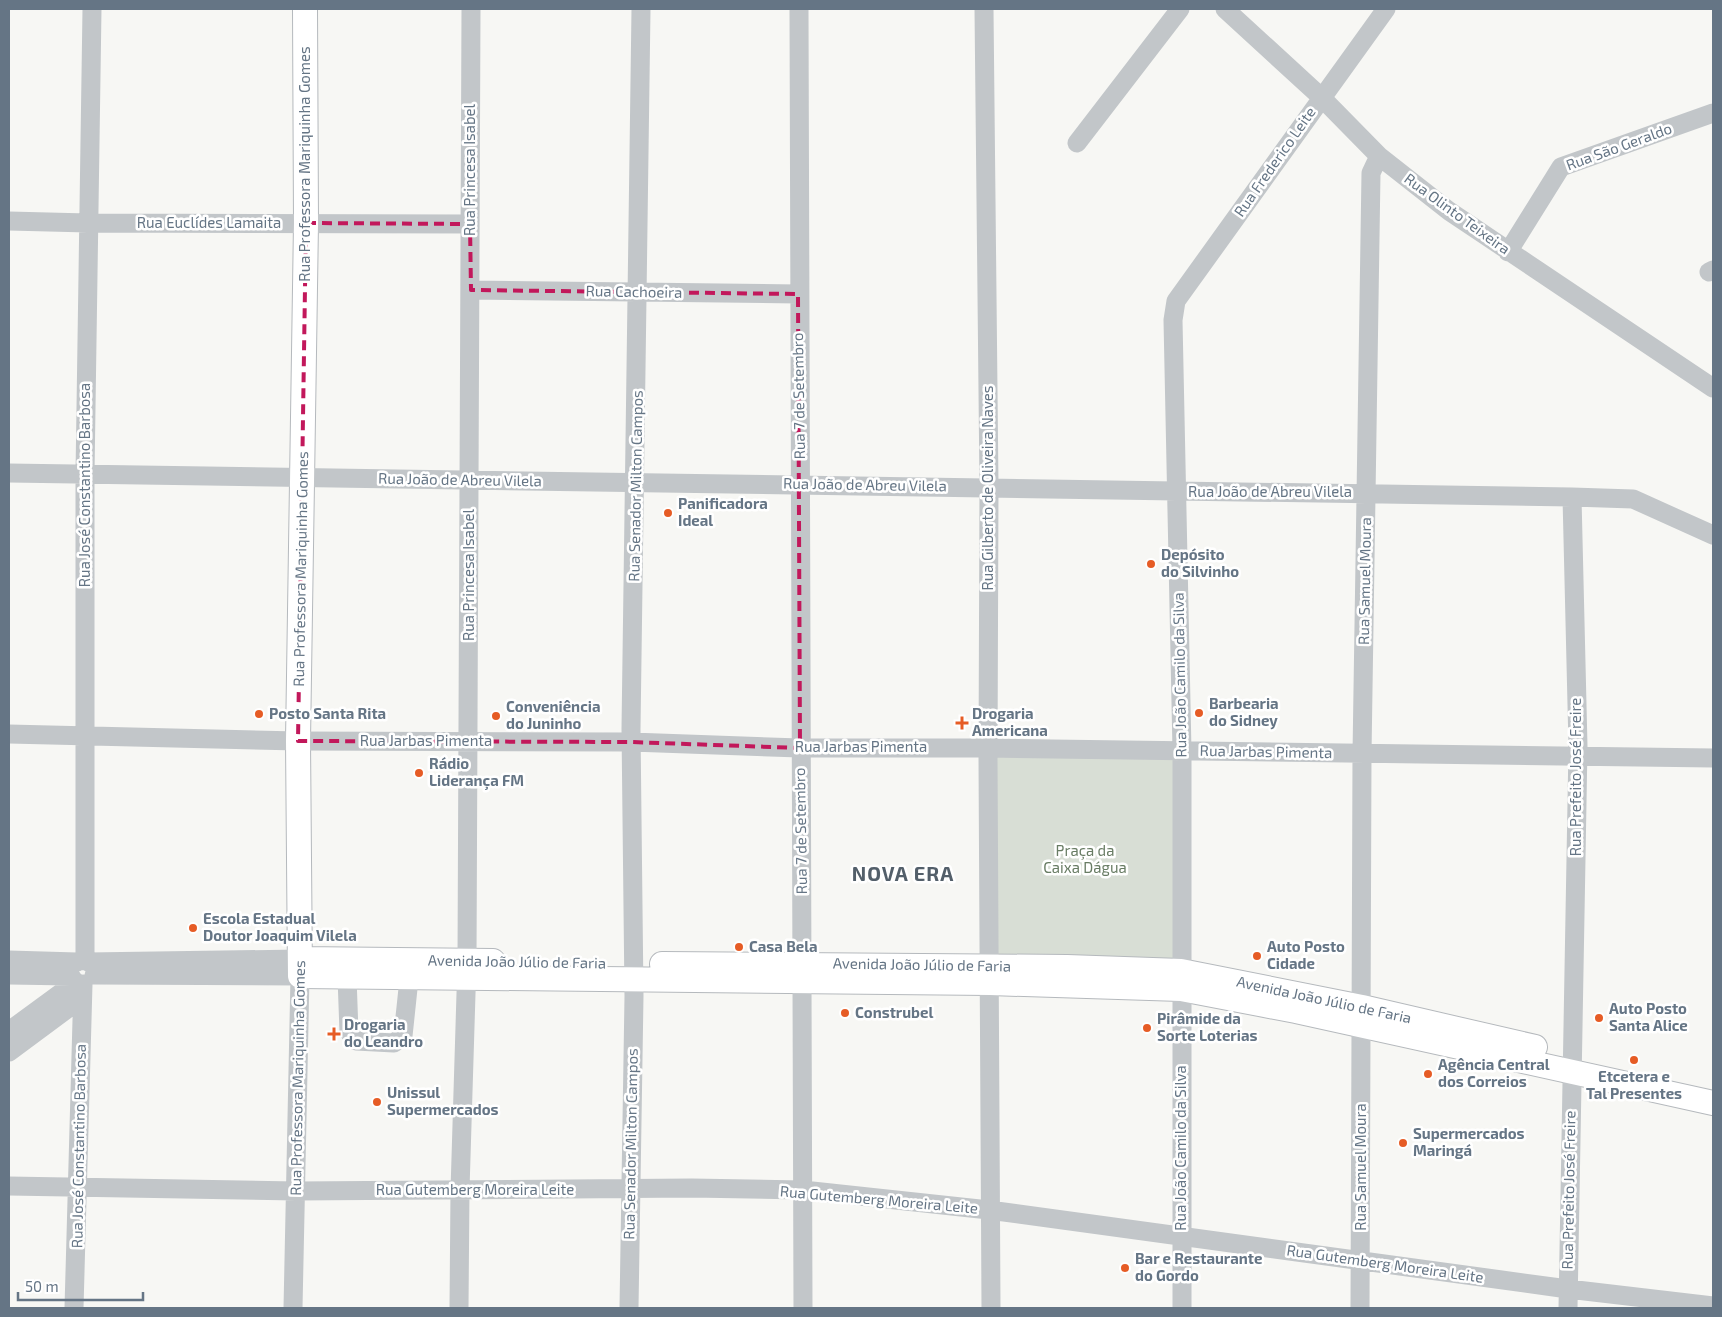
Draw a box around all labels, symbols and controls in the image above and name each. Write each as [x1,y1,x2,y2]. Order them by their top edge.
street label: Rua Professora Mariquinha Gomes [295,46,313,282]
street label: Rua Princesa Isabel [460,103,478,236]
street label: Rua Frederico Leite [1230,103,1319,220]
street label: Rua São Geraldo [1563,119,1674,174]
street label: Rua Olinto Teixeira [1401,169,1514,258]
street label: Rua Euclídes Lamaita [137,213,281,231]
street label: Rua Cachoeira [585,281,683,301]
street label: Rua 7 de Setembro [788,333,808,460]
street label: Rua José Constantino Barbosa [75,383,93,587]
street label: Rua Gilberto de Oliveira Naves [978,386,996,590]
street label: Rua Senador Milton Campos [624,390,646,582]
street label: Rua Professora Mariquinha Gomes [289,451,311,687]
street label: Rua João de Abreu Vilela [378,469,542,489]
street label: Rua João de Abreu Vilela [783,474,947,494]
street label: Rua João de Abreu Vilela [1188,482,1352,500]
place label: Panificadora Ideal [678,494,768,529]
marker: Panificadora Ideal [662,507,674,519]
street label: Rua Princesa Isabel [459,508,477,641]
street label: Rua Samuel Moura [1354,517,1374,645]
place label: Depósito do Silvinho [1161,545,1239,580]
marker: Depósito do Silvinho [1145,558,1157,570]
street label: Rua João Camilo da Silva [1169,592,1189,758]
place label: Barbearia do Sidney [1209,694,1279,730]
place label: Conveniência do Juninho [506,697,600,732]
street label: Rua Prefeito José Freire [1566,698,1584,856]
place label: Posto Santa Rita [269,704,386,722]
place label: Drogaria Americana [972,704,1048,739]
marker: Barbearia do Sidney [1193,707,1205,719]
marker: Posto Santa Rita [253,708,265,720]
marker: Conveniência do Juninho [490,710,502,722]
marker: Drogaria Americana [956,717,968,729]
street label: Rua Jarbas Pimenta [360,731,492,749]
street label: Rua Jarbas Pimenta [795,737,927,755]
street label: Rua Jarbas Pimenta [1200,741,1332,761]
place label: Rádio Liderança FM [429,754,524,791]
marker: Rádio Liderança FM [413,767,425,779]
street label: Rua 7 de Setembro [790,768,810,895]
park label: Praça da Caixa Dágua [1043,841,1127,876]
district label: NOVA ERA [852,861,954,885]
place label: Escola Estadual Doutor Joaquim Vilela [203,909,357,944]
marker: Escola Estadual Doutor Joaquim Vilela [187,922,199,934]
place label: Casa Bela [749,937,818,955]
place label: Auto Posto Cidade [1267,937,1345,972]
marker: Casa Bela [733,941,745,953]
street label: Avenida João Júlio de Faria [428,950,606,972]
marker: Auto Posto Cidade [1251,950,1263,962]
street label: Avenida João Júlio de Faria [833,953,1011,975]
street label: Rua Professora Mariquinha Gomes [286,960,308,1196]
street label: Avenida João Júlio de Faria [1235,972,1413,1026]
place label: Auto Posto Santa Alice [1609,999,1688,1034]
place label: Construbel [855,1003,933,1021]
marker: Construbel [839,1007,851,1019]
place label: Pirâmide da Sorte Loterias [1157,1009,1257,1044]
marker: Auto Posto Santa Alice [1593,1012,1605,1024]
place label: Drogaria do Leandro [344,1015,423,1050]
marker: Pirâmide da Sorte Loterias [1141,1022,1153,1034]
marker: Drogaria do Leandro [328,1028,340,1040]
street label: Rua José Constantino Barbosa [67,1044,89,1248]
street label: Rua Senador Milton Campos [619,1048,641,1240]
marker: Etcetera e Tal Presentes [1628,1054,1640,1066]
place label: Agência Central dos Correios [1438,1055,1550,1090]
street label: Rua João Camilo da Silva [1171,1065,1189,1231]
place label: Etcetera e Tal Presentes [1586,1067,1682,1102]
marker: Agência Central dos Correios [1422,1068,1434,1080]
place label: Unissul Supermercados [387,1083,498,1118]
marker: Unissul Supermercados [371,1096,383,1108]
street label: Rua Samuel Moura [1351,1103,1369,1231]
street label: Rua Prefeito José Freire [1558,1110,1578,1269]
place label: Supermercados Maringá [1413,1124,1524,1159]
marker: Supermercados Maringá [1397,1137,1409,1149]
street label: Rua Gutemberg Moreira Leite [376,1180,574,1198]
street label: Rua Gutemberg Moreira Leite [779,1181,979,1217]
street label: Rua Gutemberg Moreira Leite [1286,1240,1485,1286]
place label: Bar e Restaurante do Gordo [1135,1249,1262,1284]
marker: Bar e Restaurante do Gordo [1119,1262,1131,1274]
scale bar [18,1270,142,1302]
text: 50 m [25,1277,59,1295]

